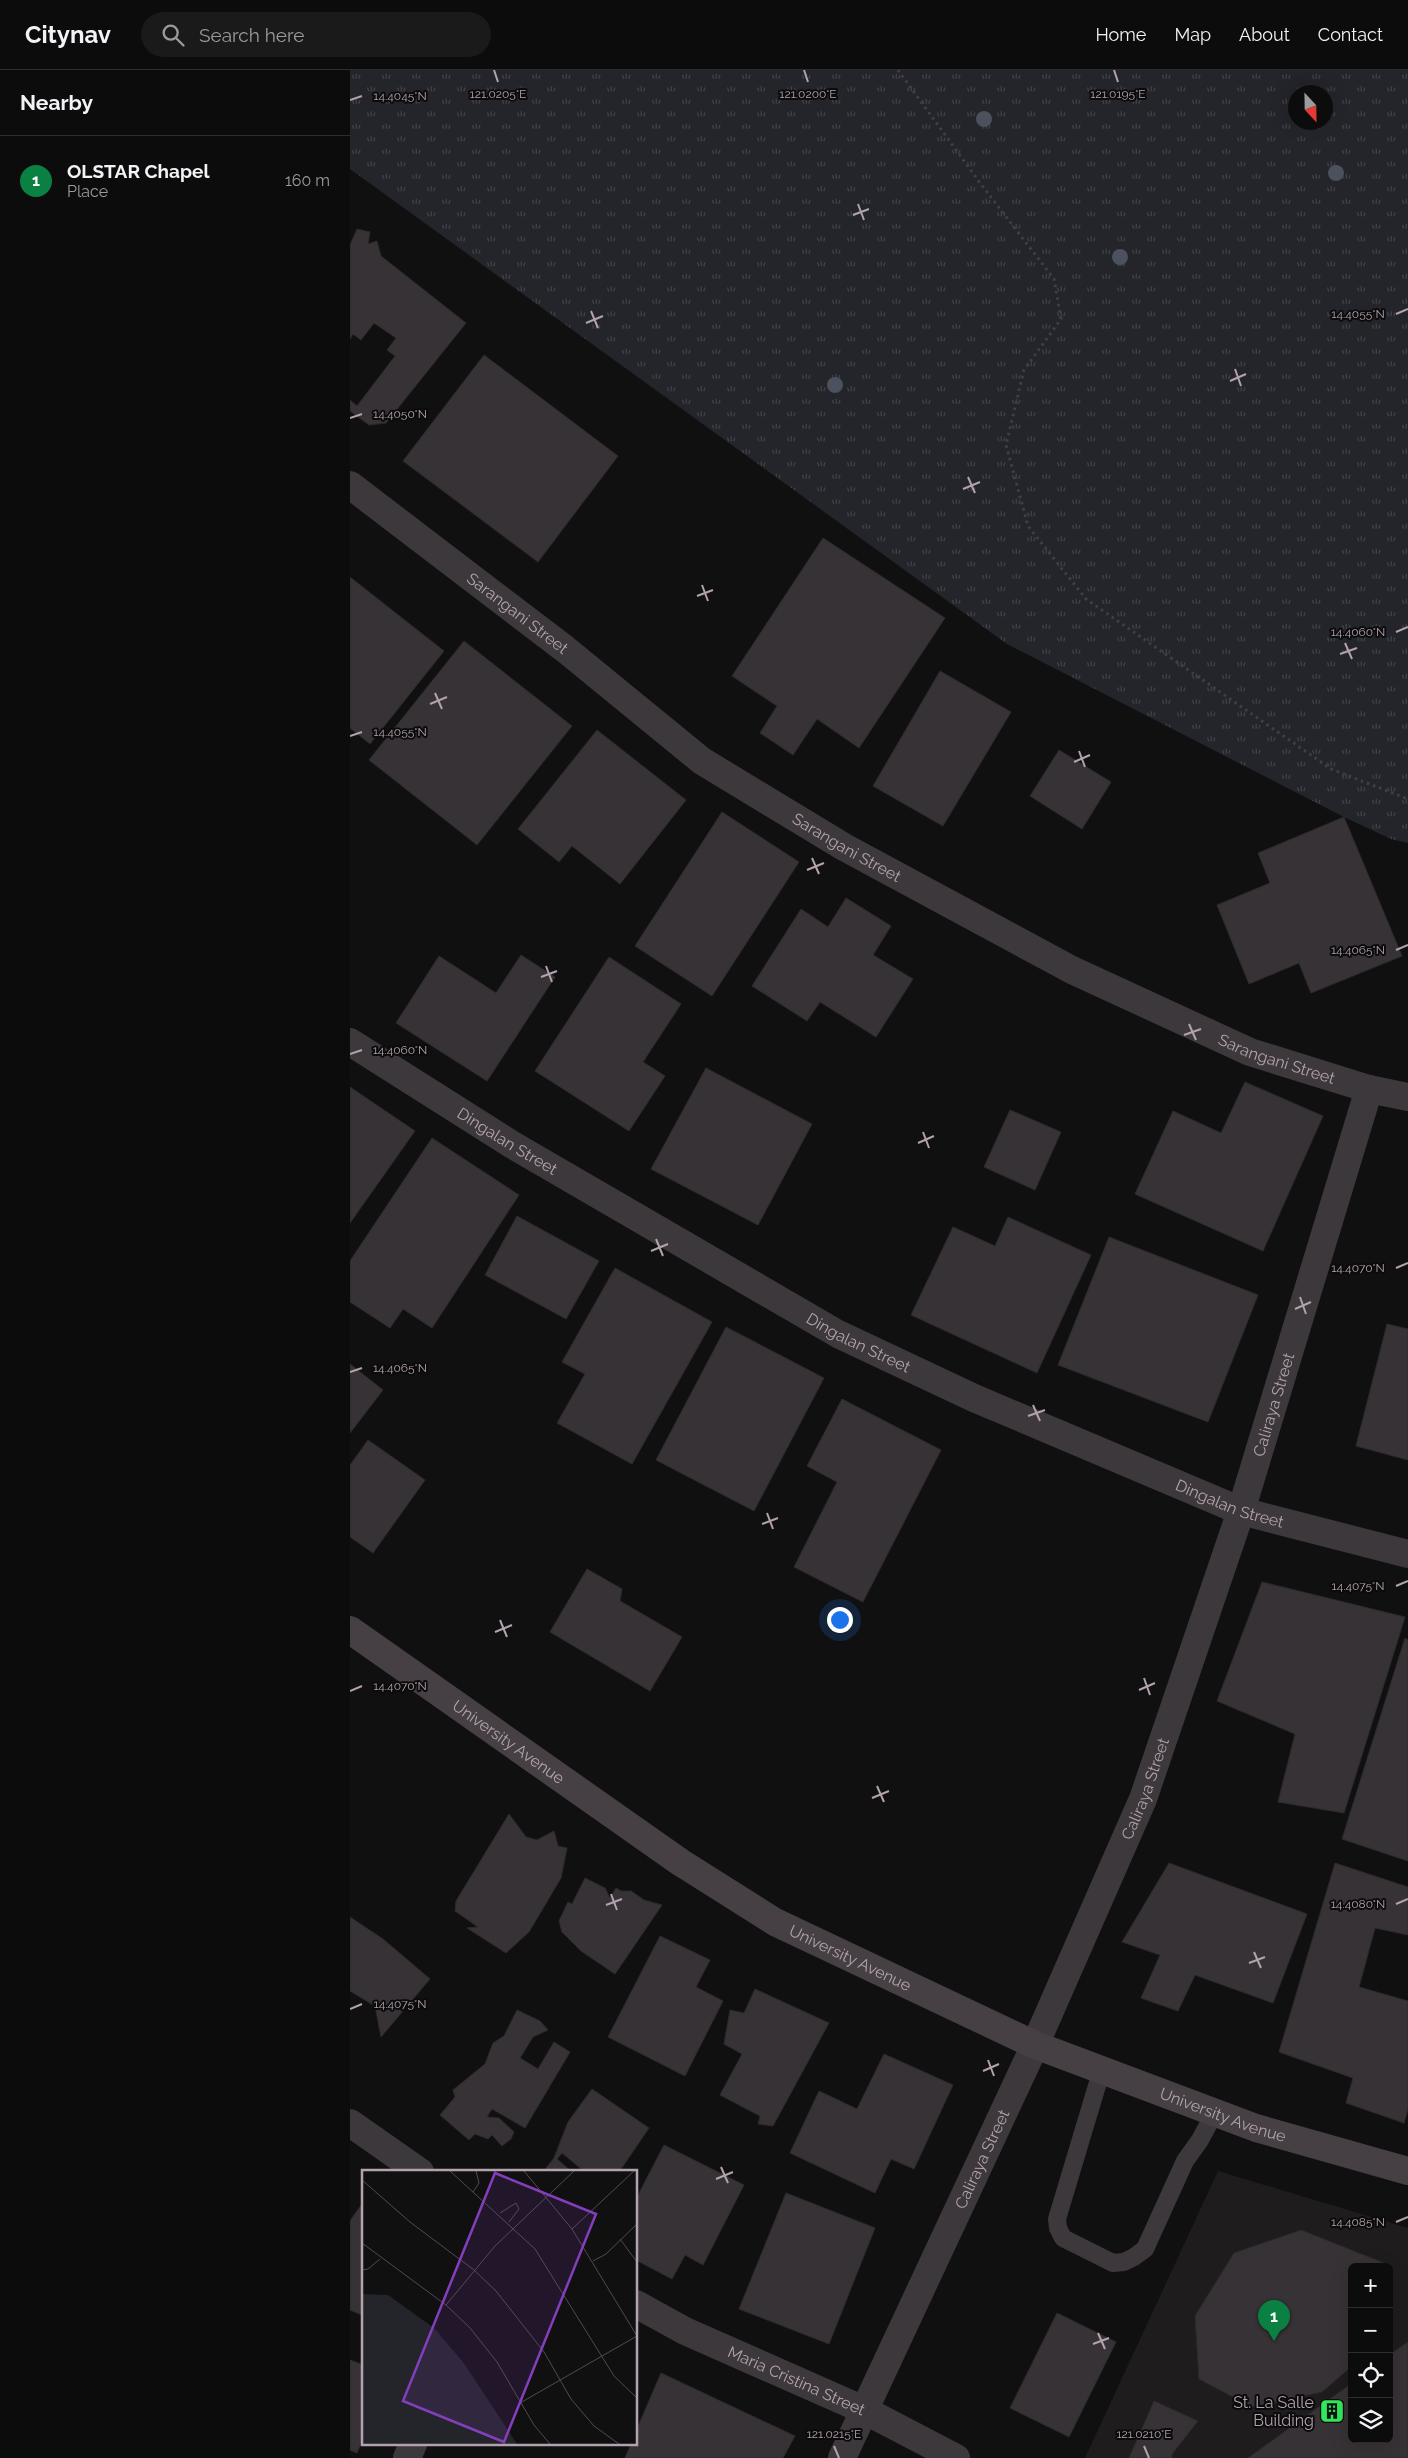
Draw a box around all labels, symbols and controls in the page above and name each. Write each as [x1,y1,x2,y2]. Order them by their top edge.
search box [141,12,491,57]
text: Citynav [25,20,111,49]
icon: search [159,21,187,49]
text: Search here [199,24,304,46]
text: Home [1095,24,1146,45]
text: Map [1174,24,1211,45]
text: About [1239,24,1290,45]
text: Contact [1318,24,1383,45]
north arrow [1288,85,1333,130]
text: 121.0205°E [470,87,526,101]
text: 121.0200°E [779,87,837,101]
text: 121.0195°E [1090,87,1146,101]
text: 14.4045°N [373,89,427,103]
text: Nearby [20,90,93,115]
text: OLSTAR Chapel [67,160,209,182]
text: 1 [32,171,40,190]
text: 160 m [285,171,330,190]
text: Place [67,182,108,201]
text: 14.4055°N [1331,307,1385,321]
text: 14.4050°N [373,407,427,421]
street label: Sarangani Street [463,568,573,658]
text: 14.4060°N [1331,625,1385,639]
text: 14.4055°N [373,725,427,739]
street label: Sarangani Street [789,809,905,886]
text: 14.4065°N [1331,943,1385,957]
street label: Sarangani Street [1216,1029,1338,1088]
text: 14.4060°N [373,1043,427,1057]
street label: Dingalan Street [454,1103,562,1179]
text: 14.4070°N [1331,1261,1385,1275]
street label: Dingalan Street [803,1308,914,1377]
street label: Caliraya Street [1249,1350,1298,1459]
text: 14.4065°N [373,1361,427,1375]
street label: Dingalan Street [1173,1475,1286,1531]
text: 14.4075°N [1332,1579,1385,1593]
your location [827,1607,853,1633]
text: 14.4070°N [373,1679,427,1693]
street label: University Avenue [449,1696,568,1788]
street label: Caliraya Street [1117,1735,1173,1842]
text: 14.4080°N [1331,1897,1385,1911]
street label: University Avenue [786,1921,914,1995]
text: 14.4075°N [374,1997,427,2011]
street label: University Avenue [1157,2083,1288,2146]
street label: Caliraya Street [950,2106,1013,2212]
inset map [362,2170,638,2446]
text: 14.4085°N [1331,2215,1385,2229]
map controls [1348,2263,1393,2443]
button: + [1348,2263,1393,2308]
pin: 1 [1258,2300,1290,2341]
button: − [1348,2308,1393,2353]
street label: Maria Cristina Street [725,2342,869,2419]
button: locate [1348,2353,1393,2398]
place label: St. La Salle Building [1233,2393,1314,2430]
building icon: St. La Salle Building [1319,2398,1345,2424]
button: layers [1348,2398,1393,2443]
text: 121.0215°E [807,2427,861,2441]
text: 121.0210°E [1116,2427,1172,2441]

